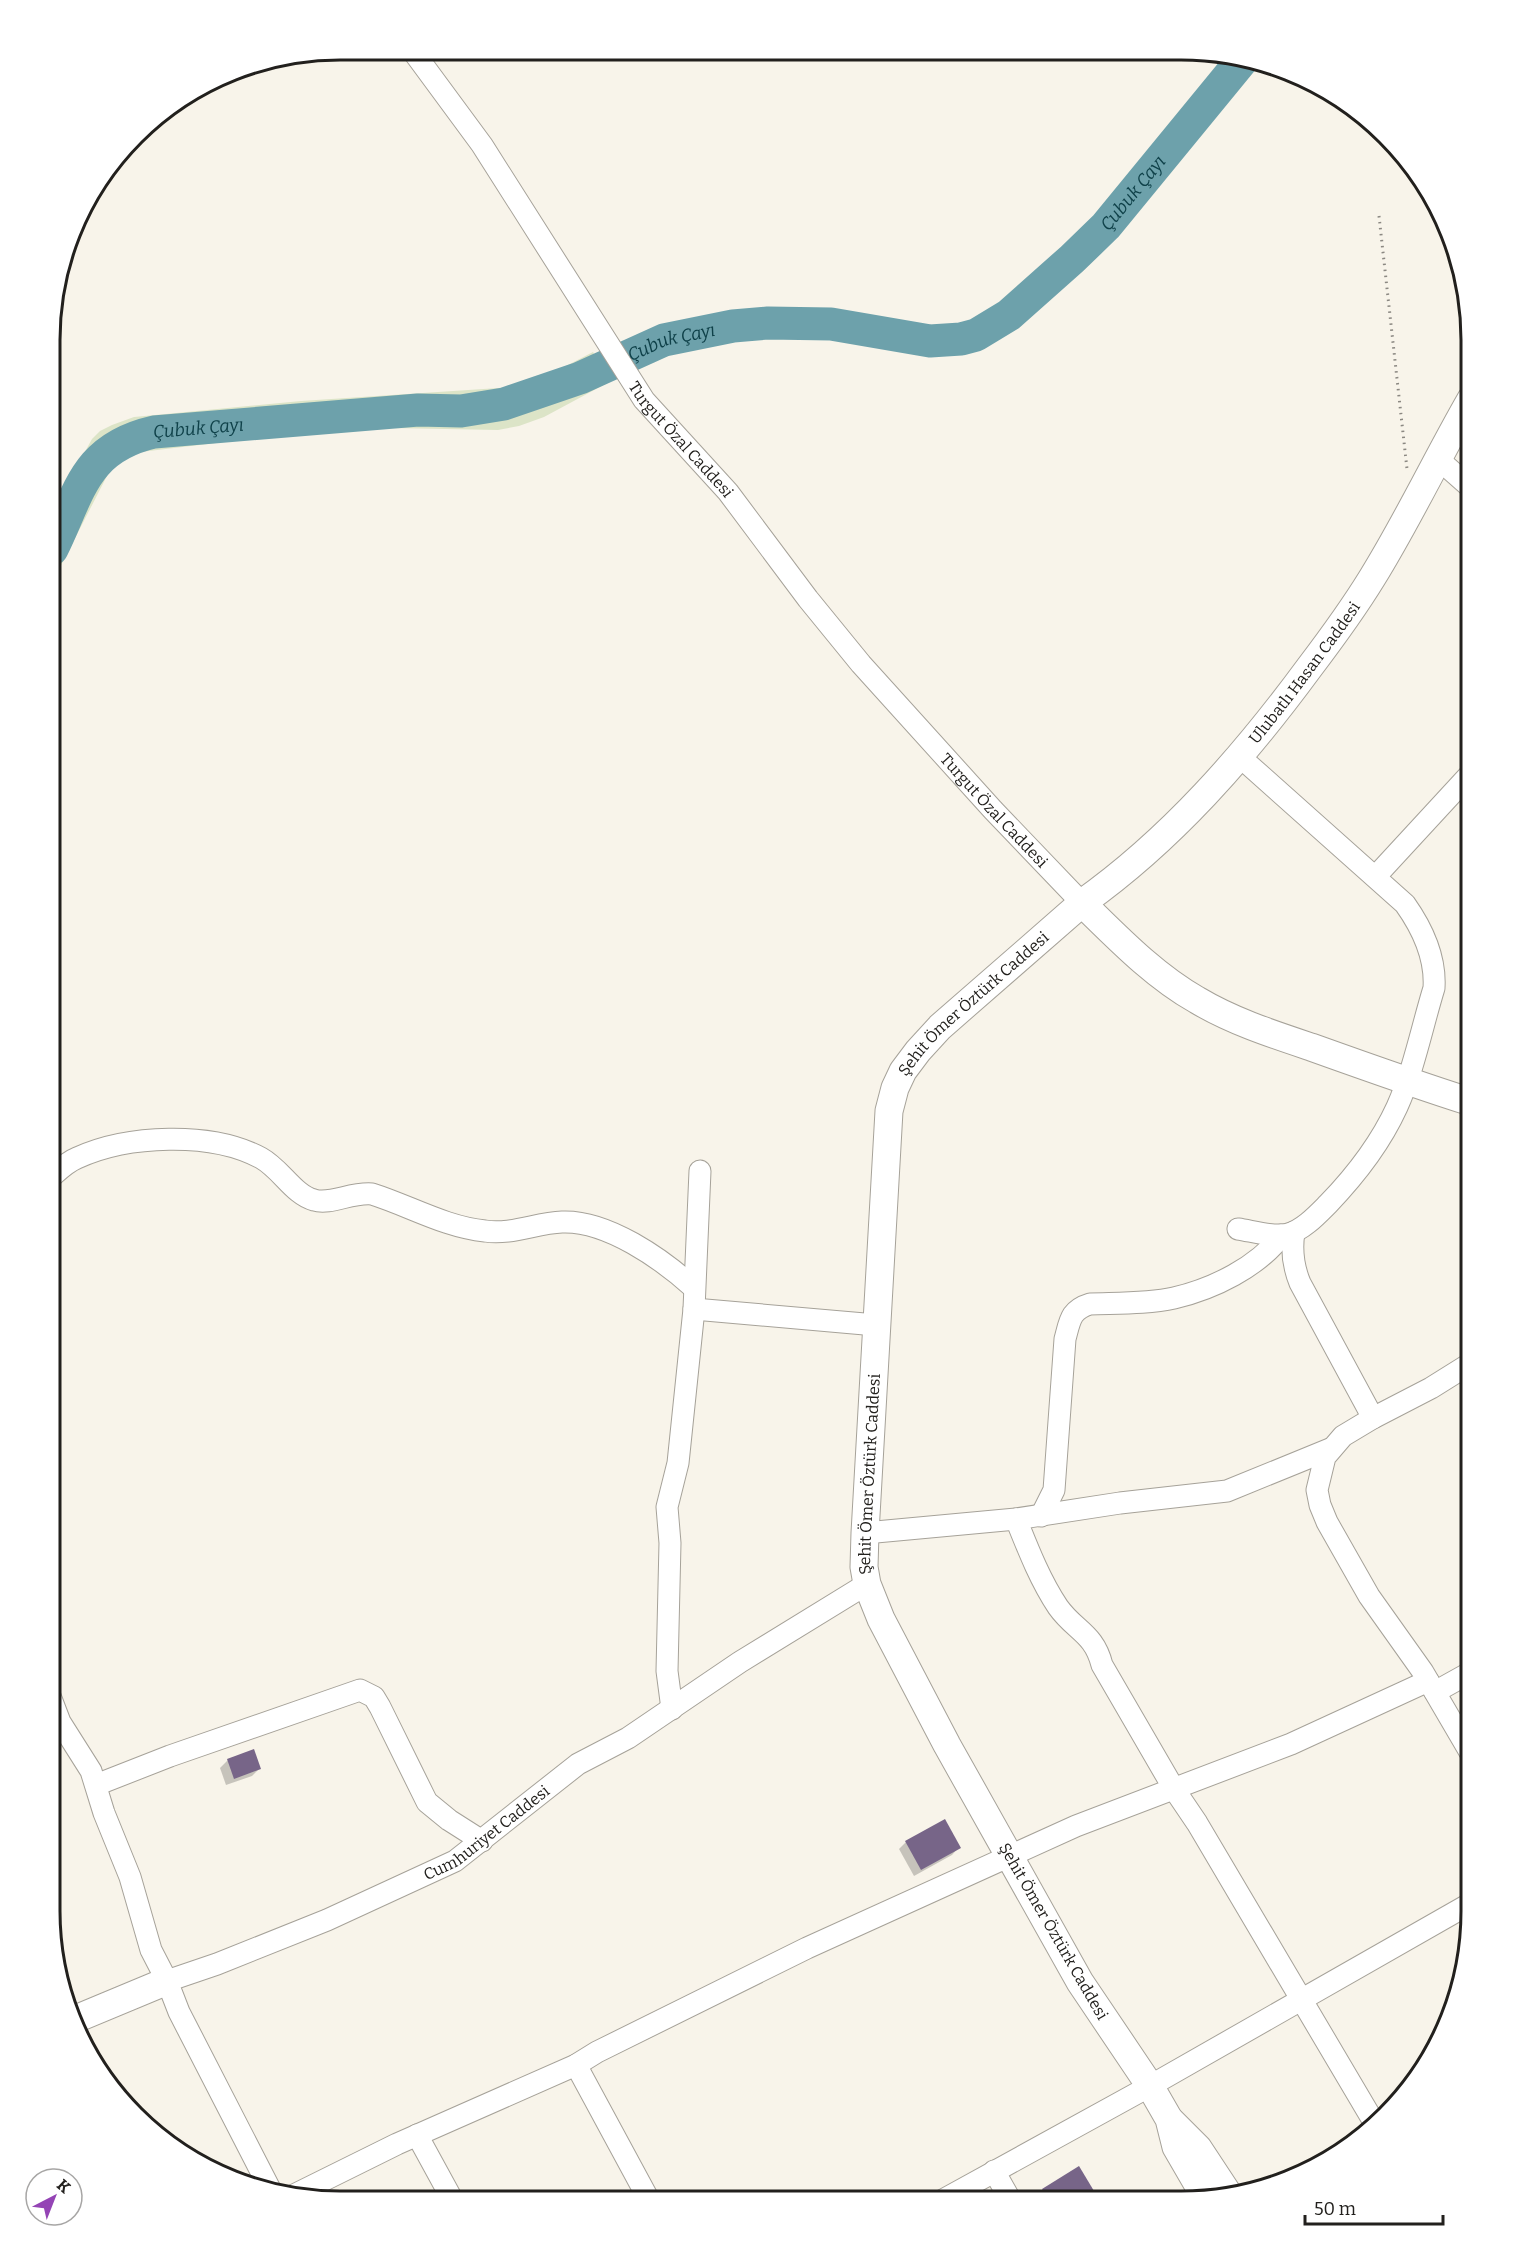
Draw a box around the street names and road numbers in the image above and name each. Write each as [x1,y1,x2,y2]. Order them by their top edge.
street label: Turgut Özal Caddesi [625,378,738,501]
street label: Ulubatlı Hasan Caddesi [1245,598,1364,748]
street label: Turgut Özal Caddesi [936,750,1052,872]
street label: Şehit Ömer Öztürk Caddesi [894,928,1053,1079]
street label: Şehit Ömer Öztürk Caddesi [855,1373,884,1576]
street label: Cumhuriyet Caddesi [421,1781,554,1884]
street label: Şehit Ömer Öztürk Caddesi [995,1839,1112,2023]

